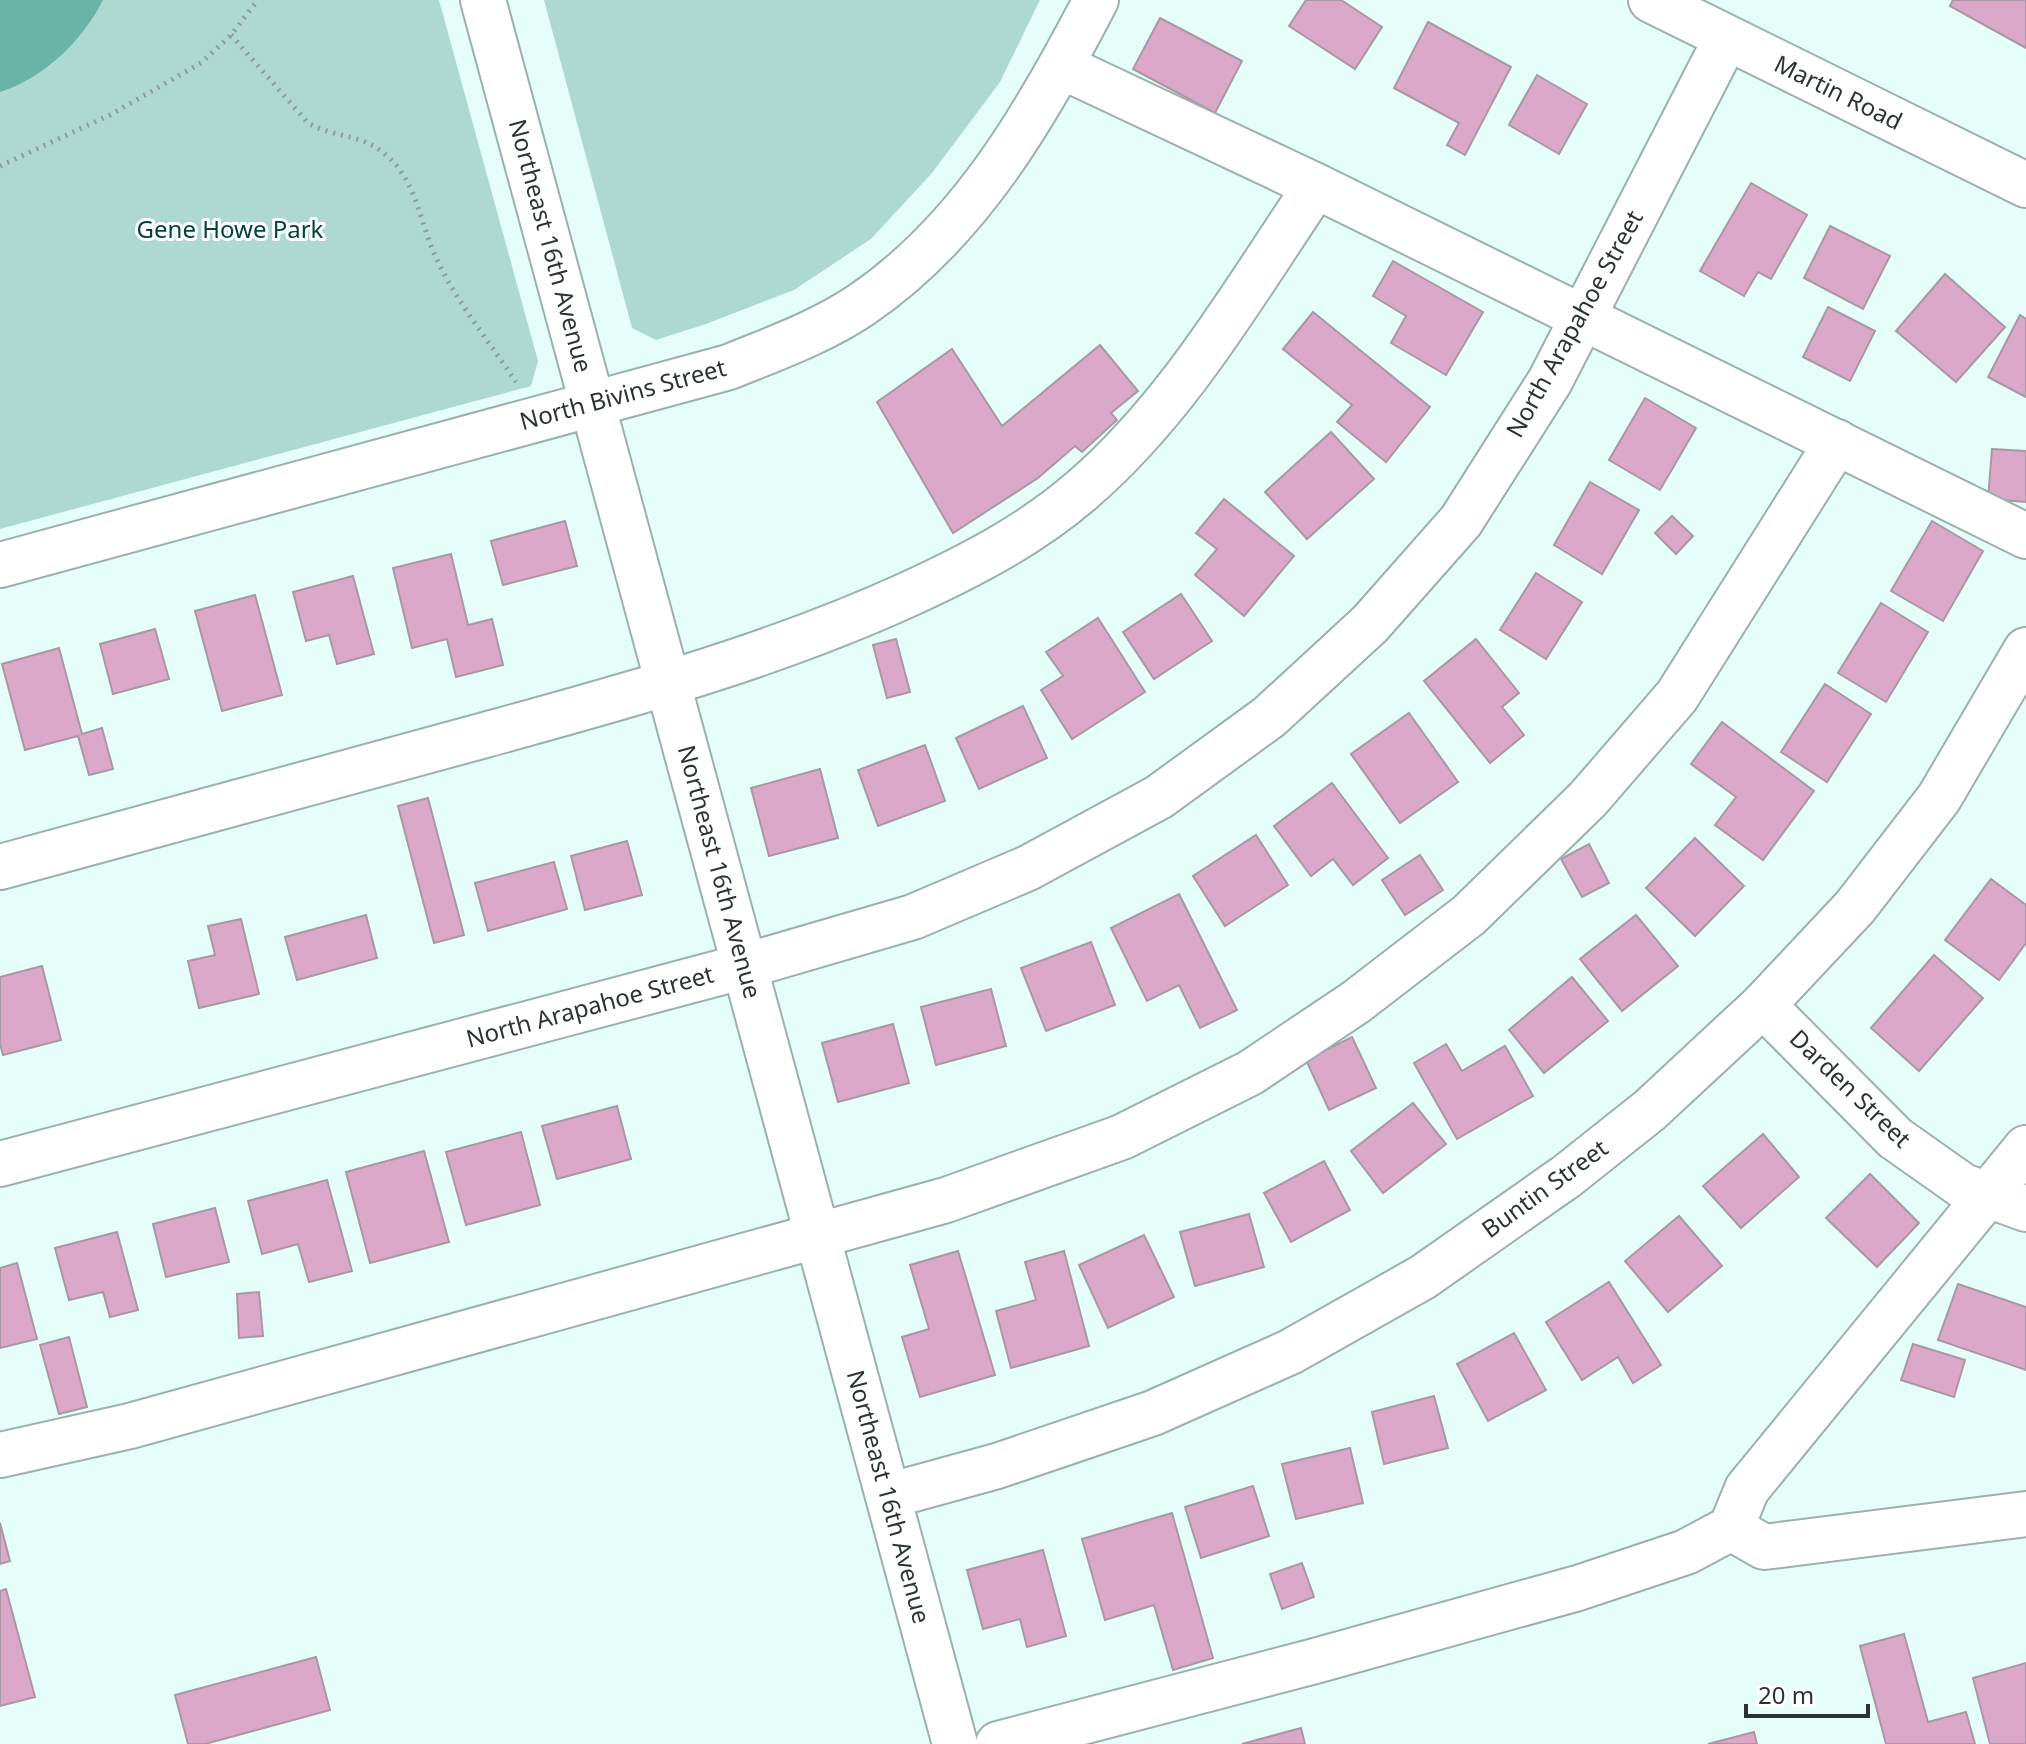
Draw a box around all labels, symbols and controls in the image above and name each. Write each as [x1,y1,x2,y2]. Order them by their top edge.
street label: Martin Road [1769,46,1908,137]
street label: Northeast 16th Avenue [502,115,601,376]
street label: North Arapahoe Street [1497,203,1650,443]
park label: Gene Howe Park [137,212,324,245]
street label: North Bivins Street [516,350,730,437]
street label: Northeast 16th Avenue [671,741,770,1002]
street label: North Arapahoe Street [462,957,717,1054]
street label: Darden Street [1783,1022,1919,1154]
street label: Buntin Street [1474,1131,1614,1245]
street label: Northeast 16th Avenue [840,1366,939,1627]
scale bar [1746,1668,1868,1718]
text: 20 m [1758,1678,1814,1711]

